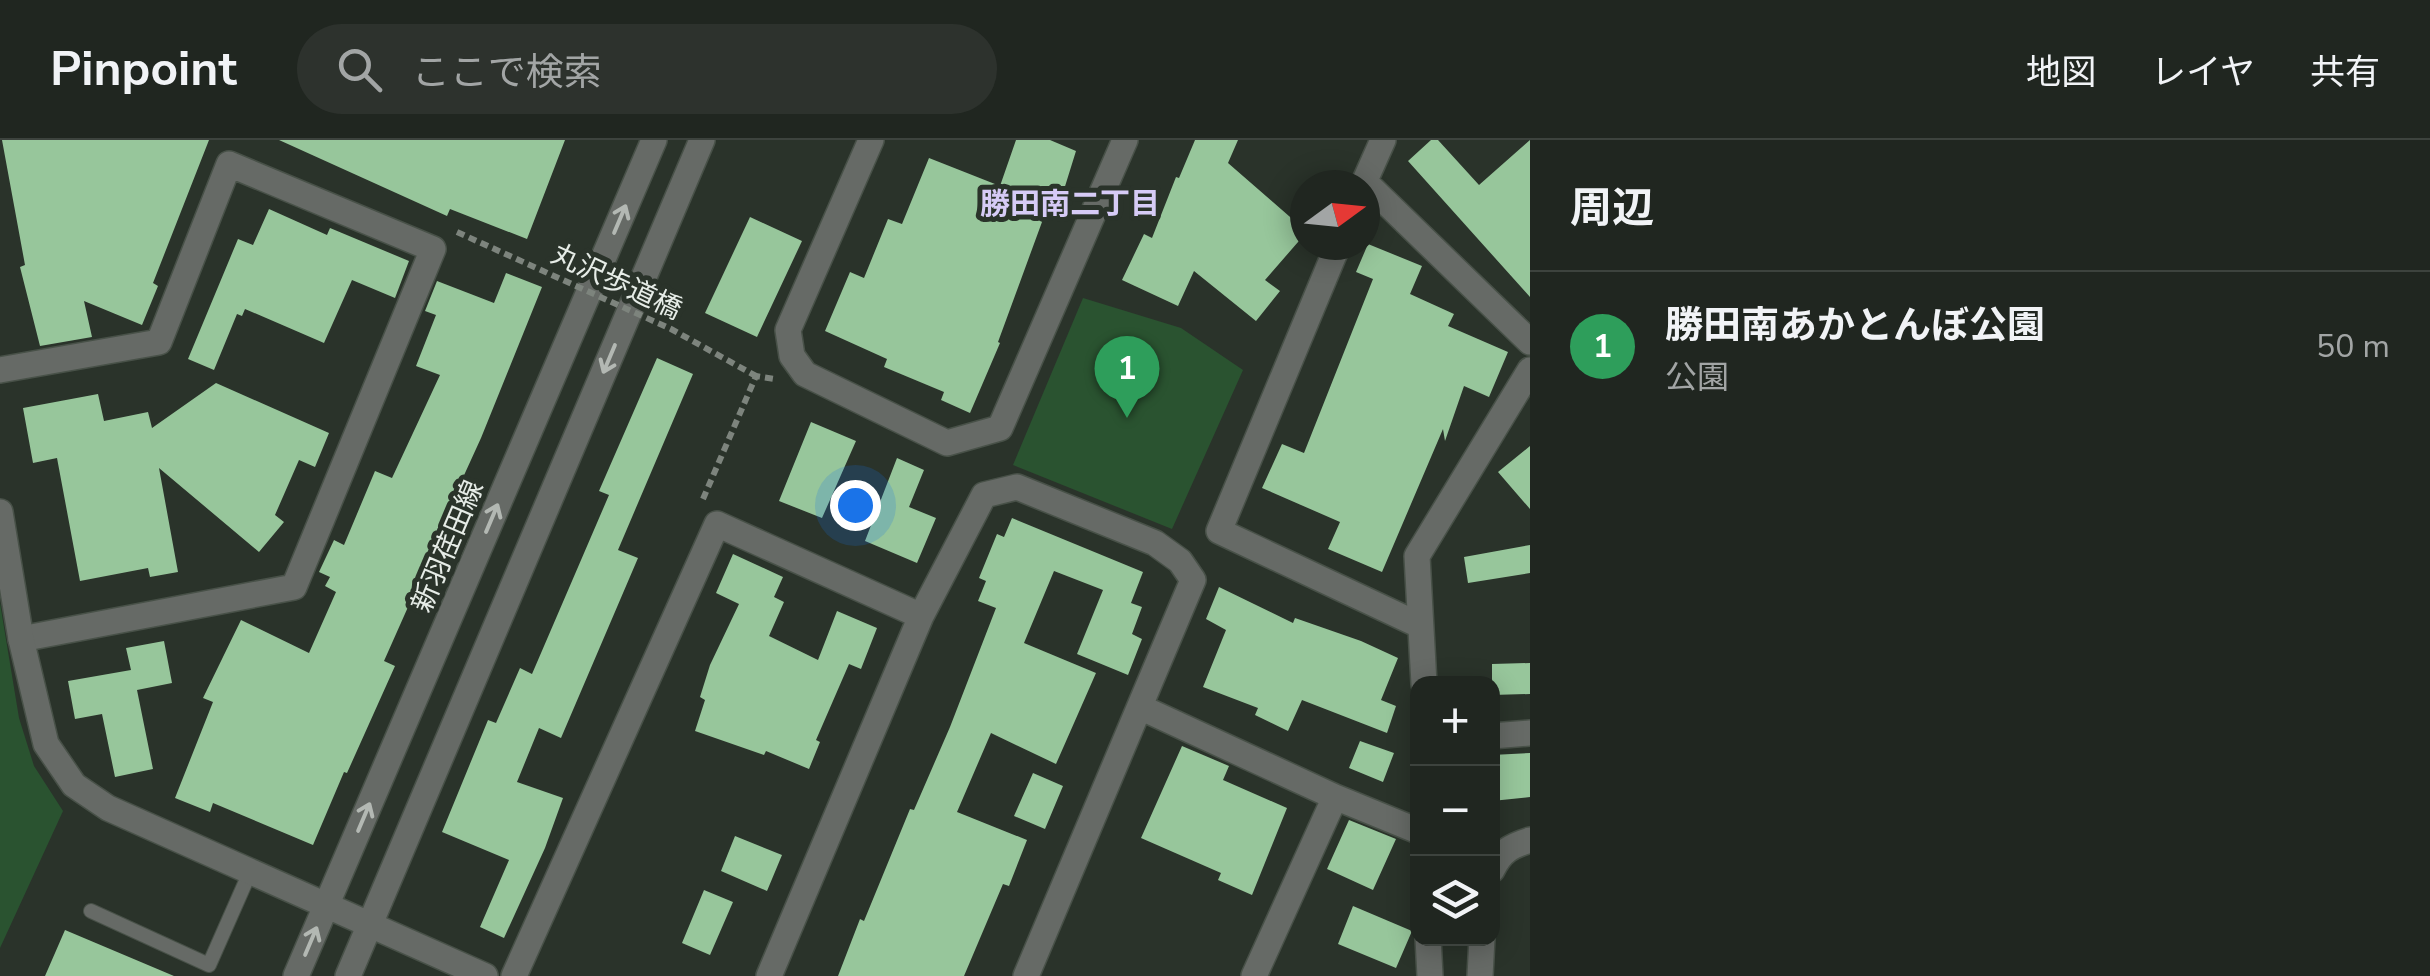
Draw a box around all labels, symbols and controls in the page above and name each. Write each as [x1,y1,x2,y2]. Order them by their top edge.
search box [297,24,997,114]
text: Pinpoint [50,36,237,102]
icon: search [332,42,387,97]
text: ここで検索 [412,47,602,98]
text: 地図 [2026,49,2096,96]
text: レイヤ [2151,49,2255,96]
text: 共有 [2310,49,2380,96]
north arrow [1290,170,1380,260]
text: 周辺 [1570,180,1654,237]
district label: 勝田南二丁目 [980,184,1160,225]
one-way arrow [612,204,630,235]
street label: 丸沢歩道橋 [545,235,688,329]
text: 勝田南あかとんぼ公園 [1665,300,2045,351]
text: 1 [1593,325,1612,368]
text: 50 m [2316,325,2390,368]
pin: 1 [1094,336,1160,418]
one-way arrow [599,343,617,374]
text: 公園 [1665,356,1729,399]
street label: 新羽荏田線 [403,475,493,618]
your location [830,480,881,531]
one-way arrow [484,503,502,534]
map controls [1410,676,1500,946]
button: + [1410,676,1500,766]
button: − [1410,766,1500,856]
one-way arrow [356,802,374,833]
button: layers [1410,856,1500,946]
one-way arrow [303,926,321,957]

